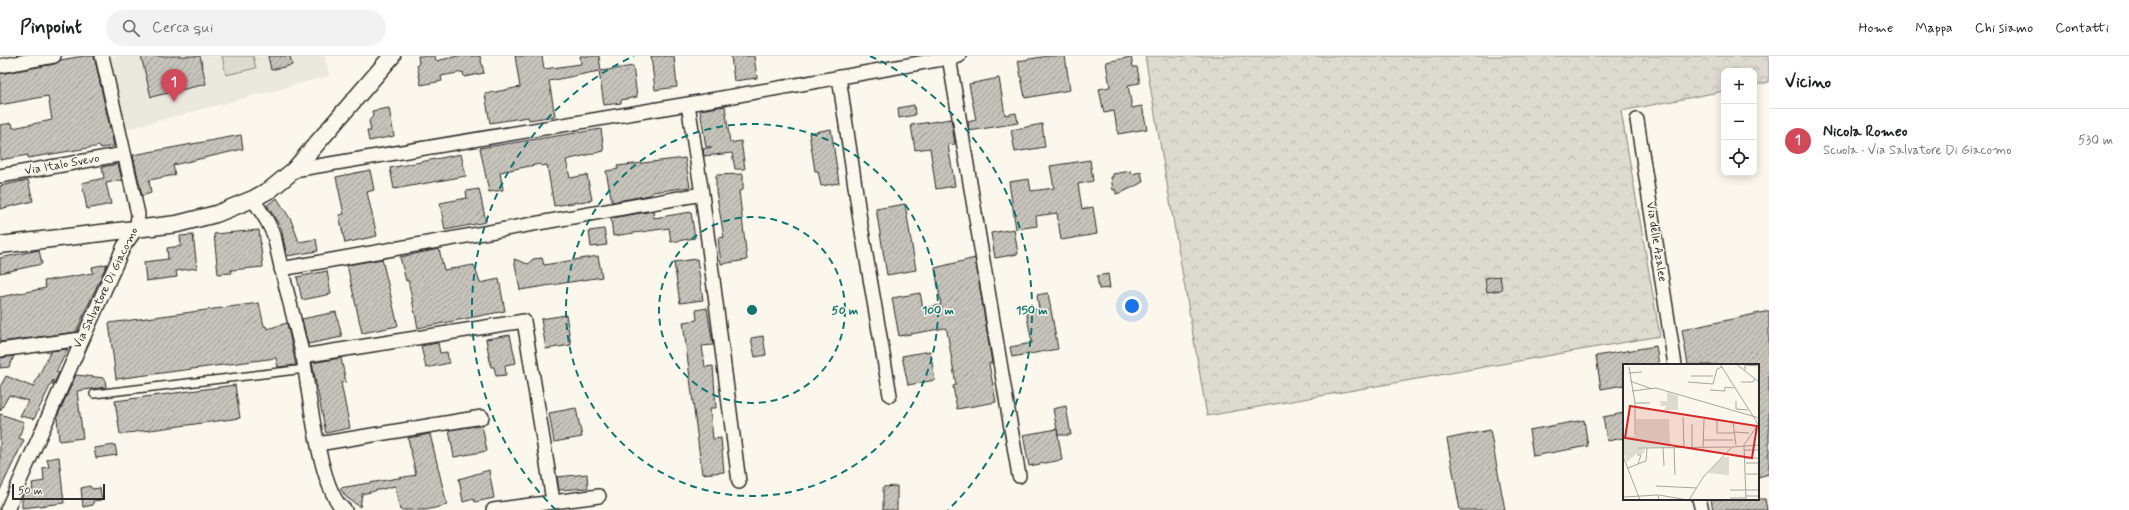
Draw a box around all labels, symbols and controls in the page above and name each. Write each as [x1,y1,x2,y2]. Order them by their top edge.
search box [106,10,386,46]
text: Pinpoint [20,15,82,40]
icon: search [120,17,142,39]
text: Cerca qui [152,18,213,38]
text: Home [1858,19,1893,37]
text: Mappa [1915,19,1953,37]
text: Chi siamo [1975,19,2033,37]
text: Contatti [2055,19,2109,37]
map controls [1721,68,1757,176]
button: + [1721,68,1757,104]
pin: 1 [161,69,187,102]
text: Vicino [1785,71,1831,93]
button: − [1721,104,1757,140]
text: Nicola Romeo [1823,122,1907,142]
text: 1 [1795,132,1801,149]
text: 530 m [2078,132,2113,149]
button: locate [1721,140,1757,176]
text: Scuola · Via Salvatore Di Giacomo [1823,142,2011,159]
street label: Via Italo Svevo [23,151,101,179]
street label: Via delle Azalee [1642,201,1670,283]
street label: Via Salvatore Di Giacomo [70,225,142,351]
your location [1122,296,1142,316]
centre of rings [745,303,759,317]
text: 50 m [832,303,859,319]
text: 100 m [922,303,955,319]
text: 150 m [1016,303,1048,319]
inset map [1623,364,1759,500]
scale bar [12,482,105,501]
text: 50 m [18,484,43,498]

